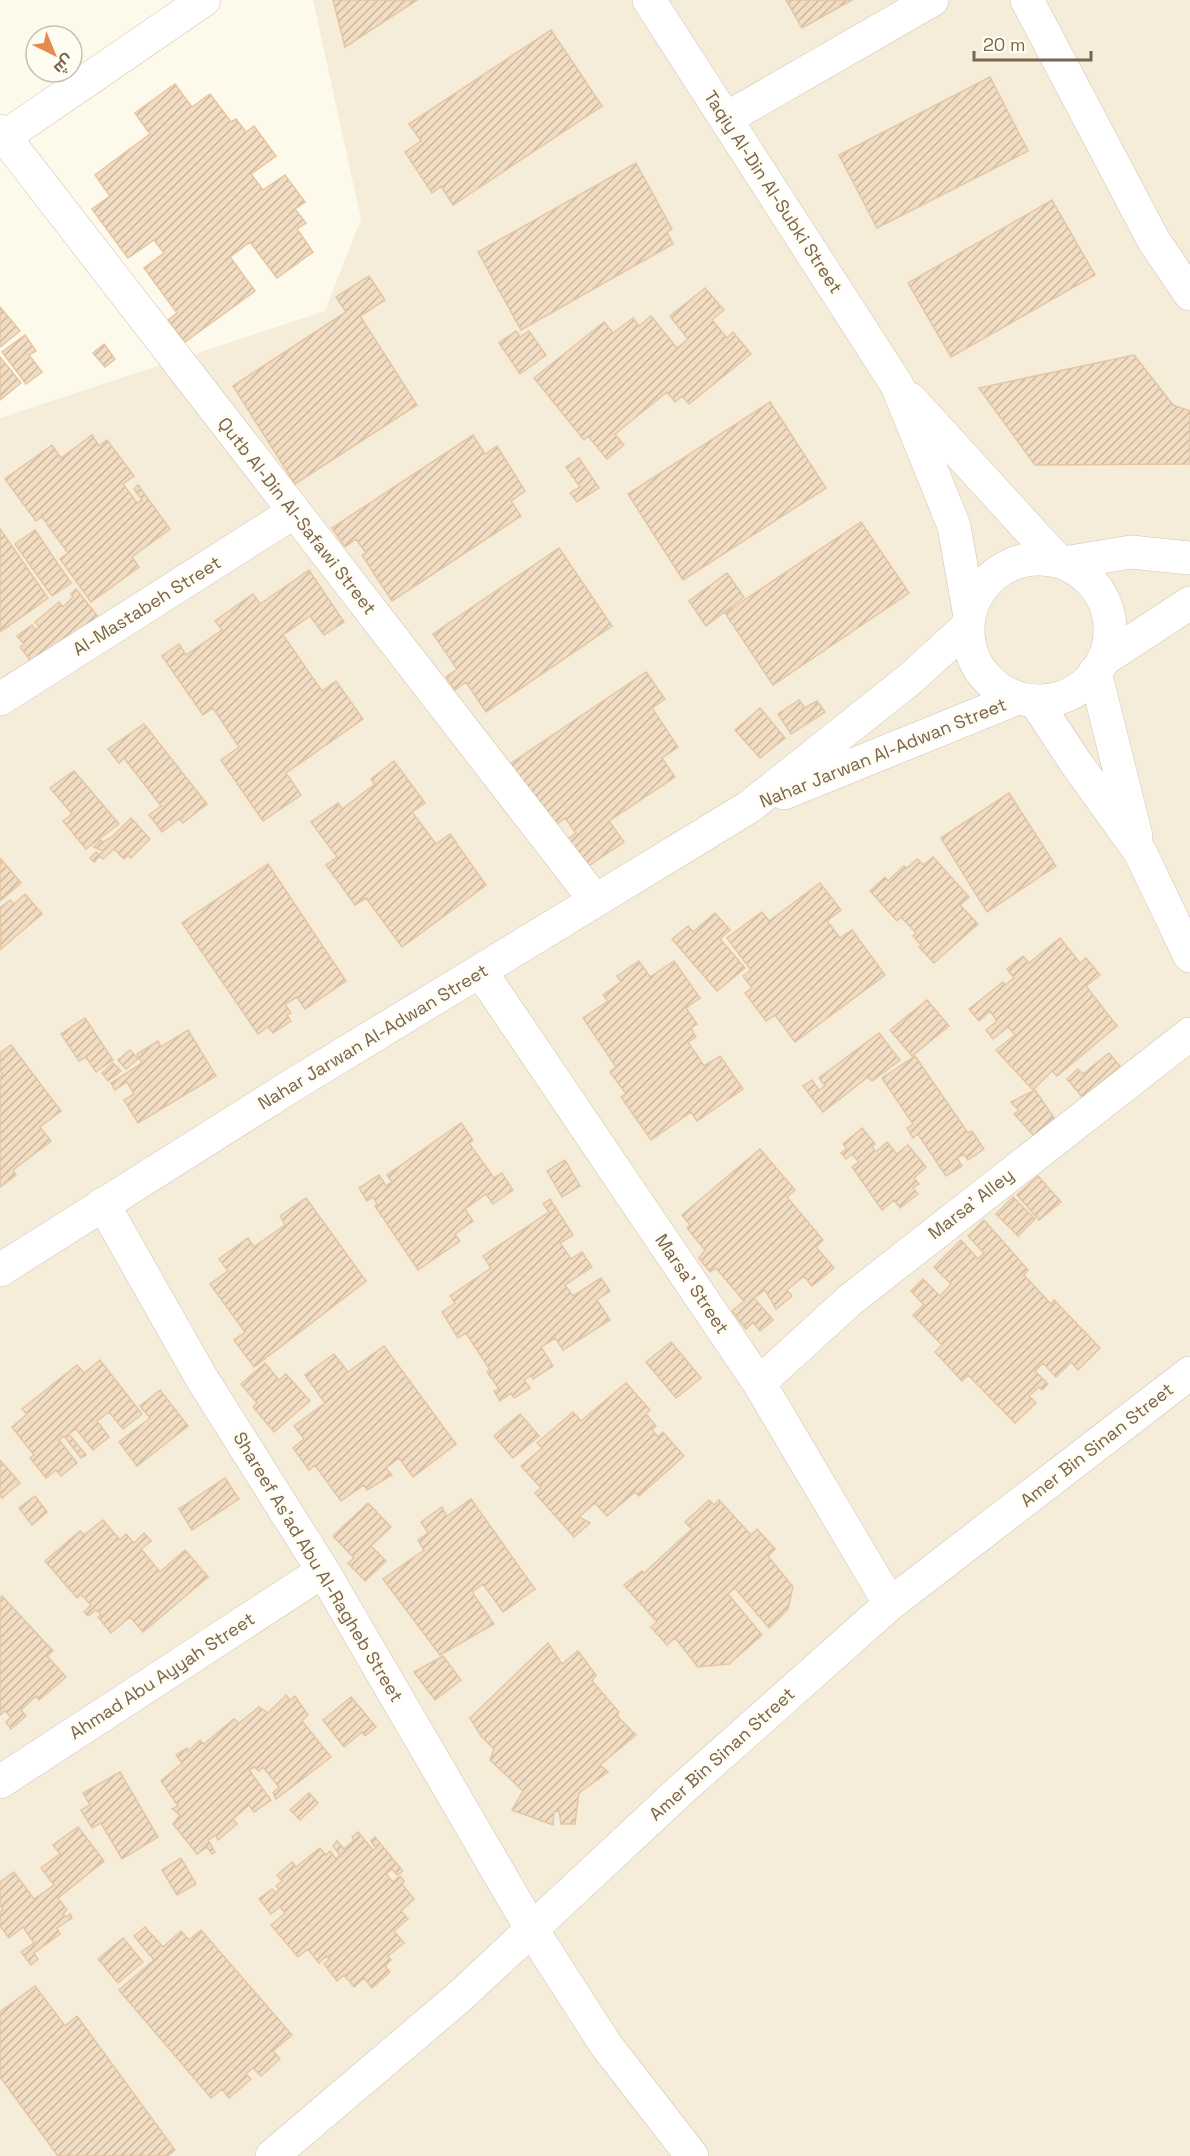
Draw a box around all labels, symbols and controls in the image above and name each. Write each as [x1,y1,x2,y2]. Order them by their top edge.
north arrow [24,24,84,84]
scale bar [974,24,1091,62]
text: 20 m [983,33,1026,56]
text: ش [49,50,79,79]
street label: Taqiy Al-Din Al-Subki Street [699,86,848,298]
street label: Qutb Al-Din Al-Safawi Street [213,412,382,619]
street label: Al-Mastabeh Street [68,551,225,661]
street label: Nahar Jarwan Al-Adwan Street [756,692,1010,813]
street label: Nahar Jarwan Al-Adwan Street [253,959,492,1115]
street label: Marsa' Alley [923,1163,1018,1244]
street label: Marsa' Street [650,1229,734,1338]
street label: Amer Bin Sinan Street [1015,1378,1178,1512]
street label: Shareef As'ad Abu Al-Ragheb Street [228,1427,408,1706]
street label: Ahmad Abu Ayyah Street [65,1607,259,1744]
street label: Amer Bin Sinan Street [644,1682,799,1825]

